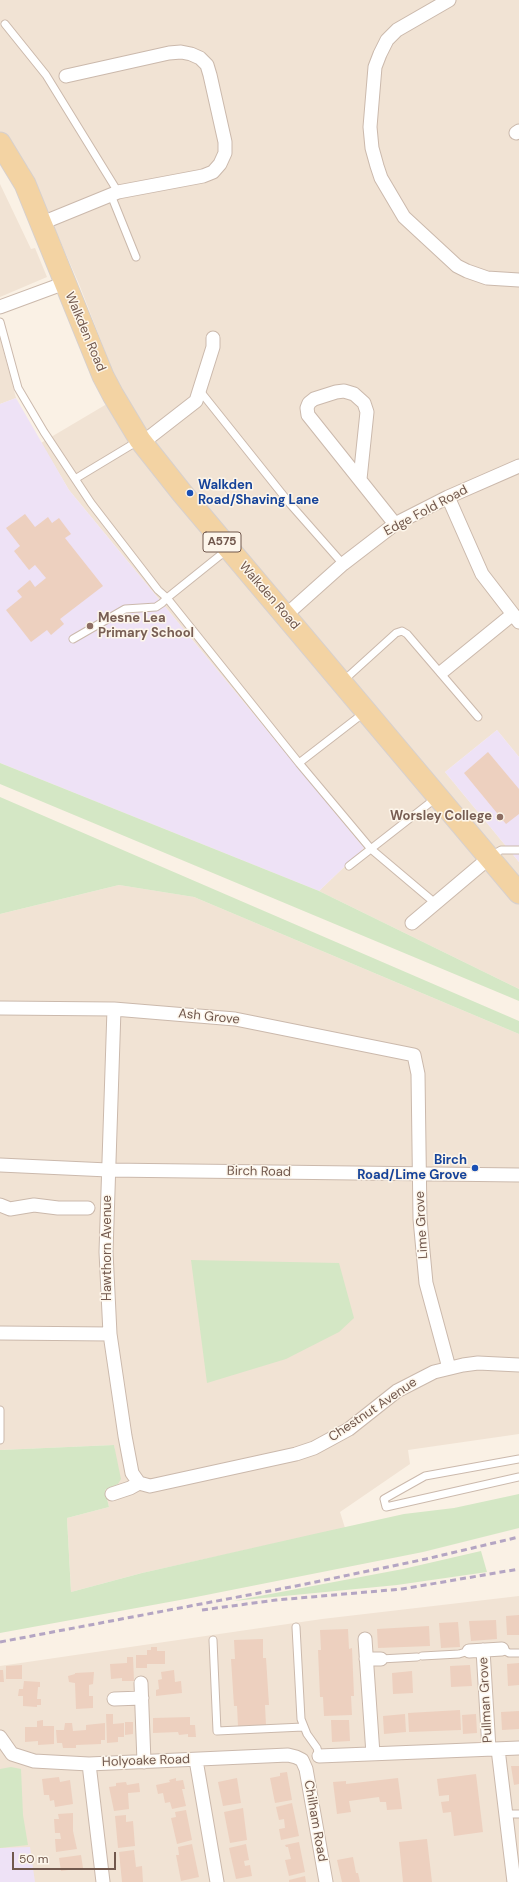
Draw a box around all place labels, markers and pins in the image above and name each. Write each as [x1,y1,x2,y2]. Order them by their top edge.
place label: Walkden Road/Shaving Lane [198,478,319,509]
marker: Walkden Road/Shaving Lane [185,488,195,498]
place label: Mesne Lea Primary School [98,611,194,642]
marker: Mesne Lea Primary School [85,621,95,631]
place label: Worsley College [390,809,492,825]
marker: Worsley College [495,812,505,822]
place label: Birch Road/Lime Grove [357,1153,467,1184]
marker: Birch Road/Lime Grove [470,1163,480,1173]

